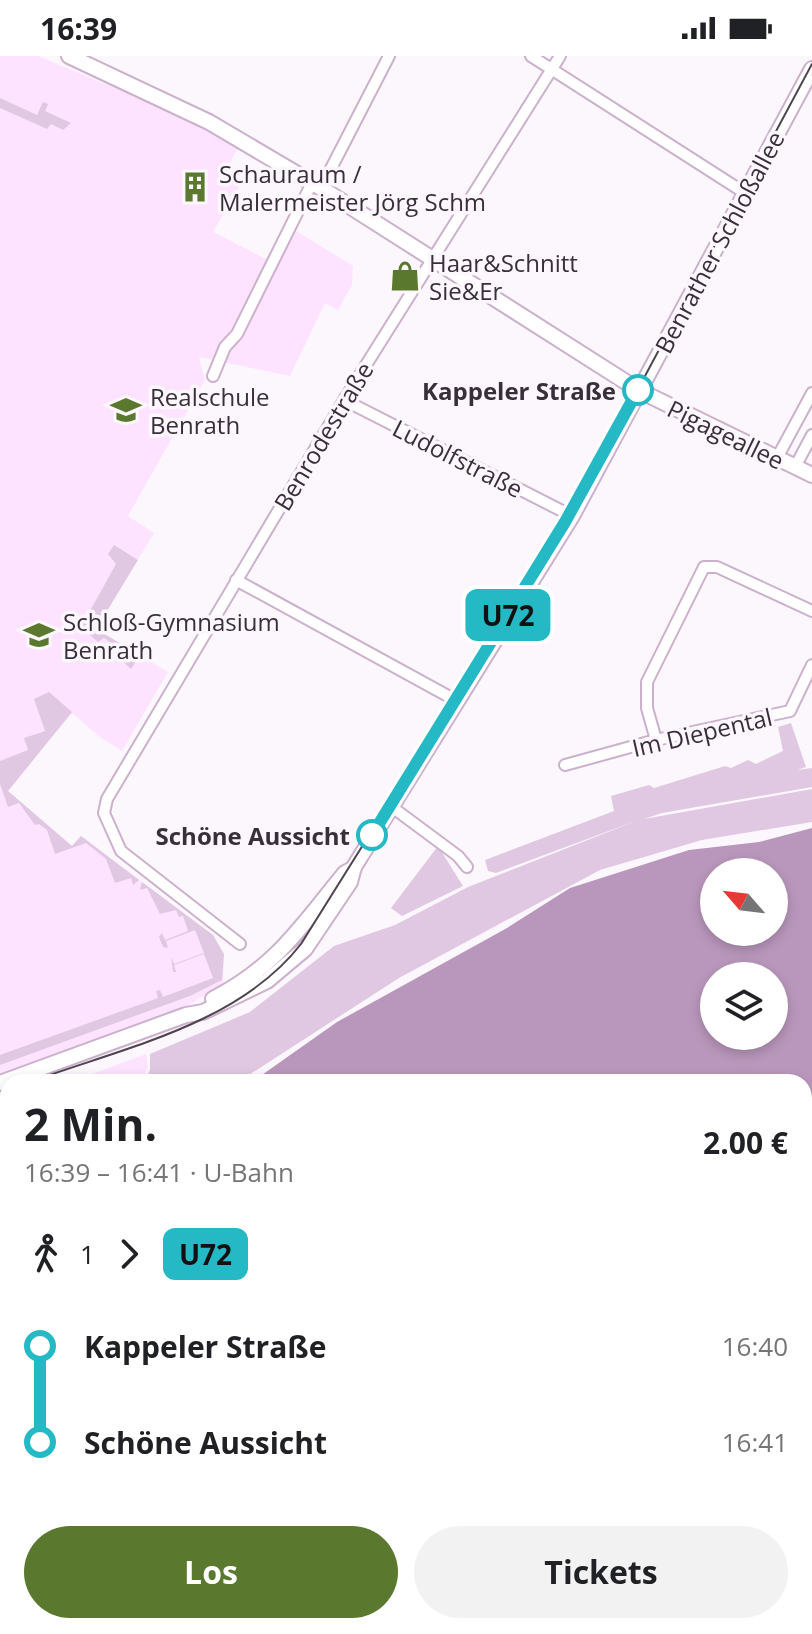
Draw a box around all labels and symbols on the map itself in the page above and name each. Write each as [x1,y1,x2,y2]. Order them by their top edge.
street label: Benrather Schloßallee [646,125,792,359]
place label: Schauraum / Malermeister Jörg Schm [219,157,486,218]
building icon: Schauraum / Malermeister Jörg Schm [178,170,212,204]
place label: Haar&Schnitt Sie&Er [429,246,578,307]
shop icon: Haar&Schnitt Sie&Er [388,259,422,293]
street label: Benrodestraße [266,356,380,516]
place label: Kappeler Straße [422,374,616,407]
marker: Kappeler Straße [623,375,653,405]
place label: Realschule Benrath [150,380,270,441]
street label: Pigageallee [662,392,790,476]
school or university icon: Realschule Benrath [109,393,143,427]
street label: Ludolfstraße [387,411,529,505]
line badge: U72 [462,589,554,641]
place label: Schloß-Gymnasium Benrath [63,605,280,666]
school or university icon: Schloß-Gymnasium Benrath [22,618,56,652]
street label: Im Diepental [629,700,775,764]
place label: Schöne Aussicht [156,819,350,852]
marker: Schöne Aussicht [357,820,387,850]
north arrow [700,858,788,946]

